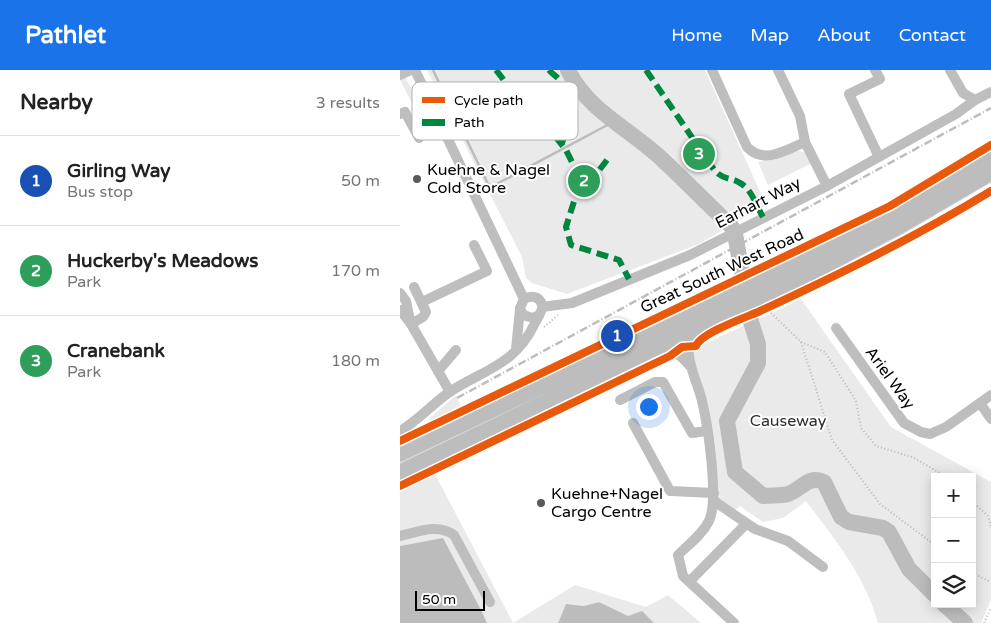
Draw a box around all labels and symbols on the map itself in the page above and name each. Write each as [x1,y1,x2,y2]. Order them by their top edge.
legend [412,82,578,140]
text: Cycle path [454,92,523,109]
text: Path [454,114,485,131]
pin: 3 [683,135,715,173]
place label: Kuehne & Nagel Cold Store [427,160,550,198]
pin: 2 [568,162,600,200]
marker: Kuehne & Nagel Cold Store [411,173,423,185]
street label: Earhart Way [712,173,804,233]
street label: Great South West Road [637,224,807,318]
pin: 1 [601,317,633,355]
street label: Ariel Way [861,343,920,413]
your location [636,394,662,420]
park label: Causeway [750,411,827,431]
place label: Kuehne+Nagel Cargo Centre [551,484,663,522]
marker: Kuehne+Nagel Cargo Centre [535,497,547,509]
scale bar [415,588,485,611]

